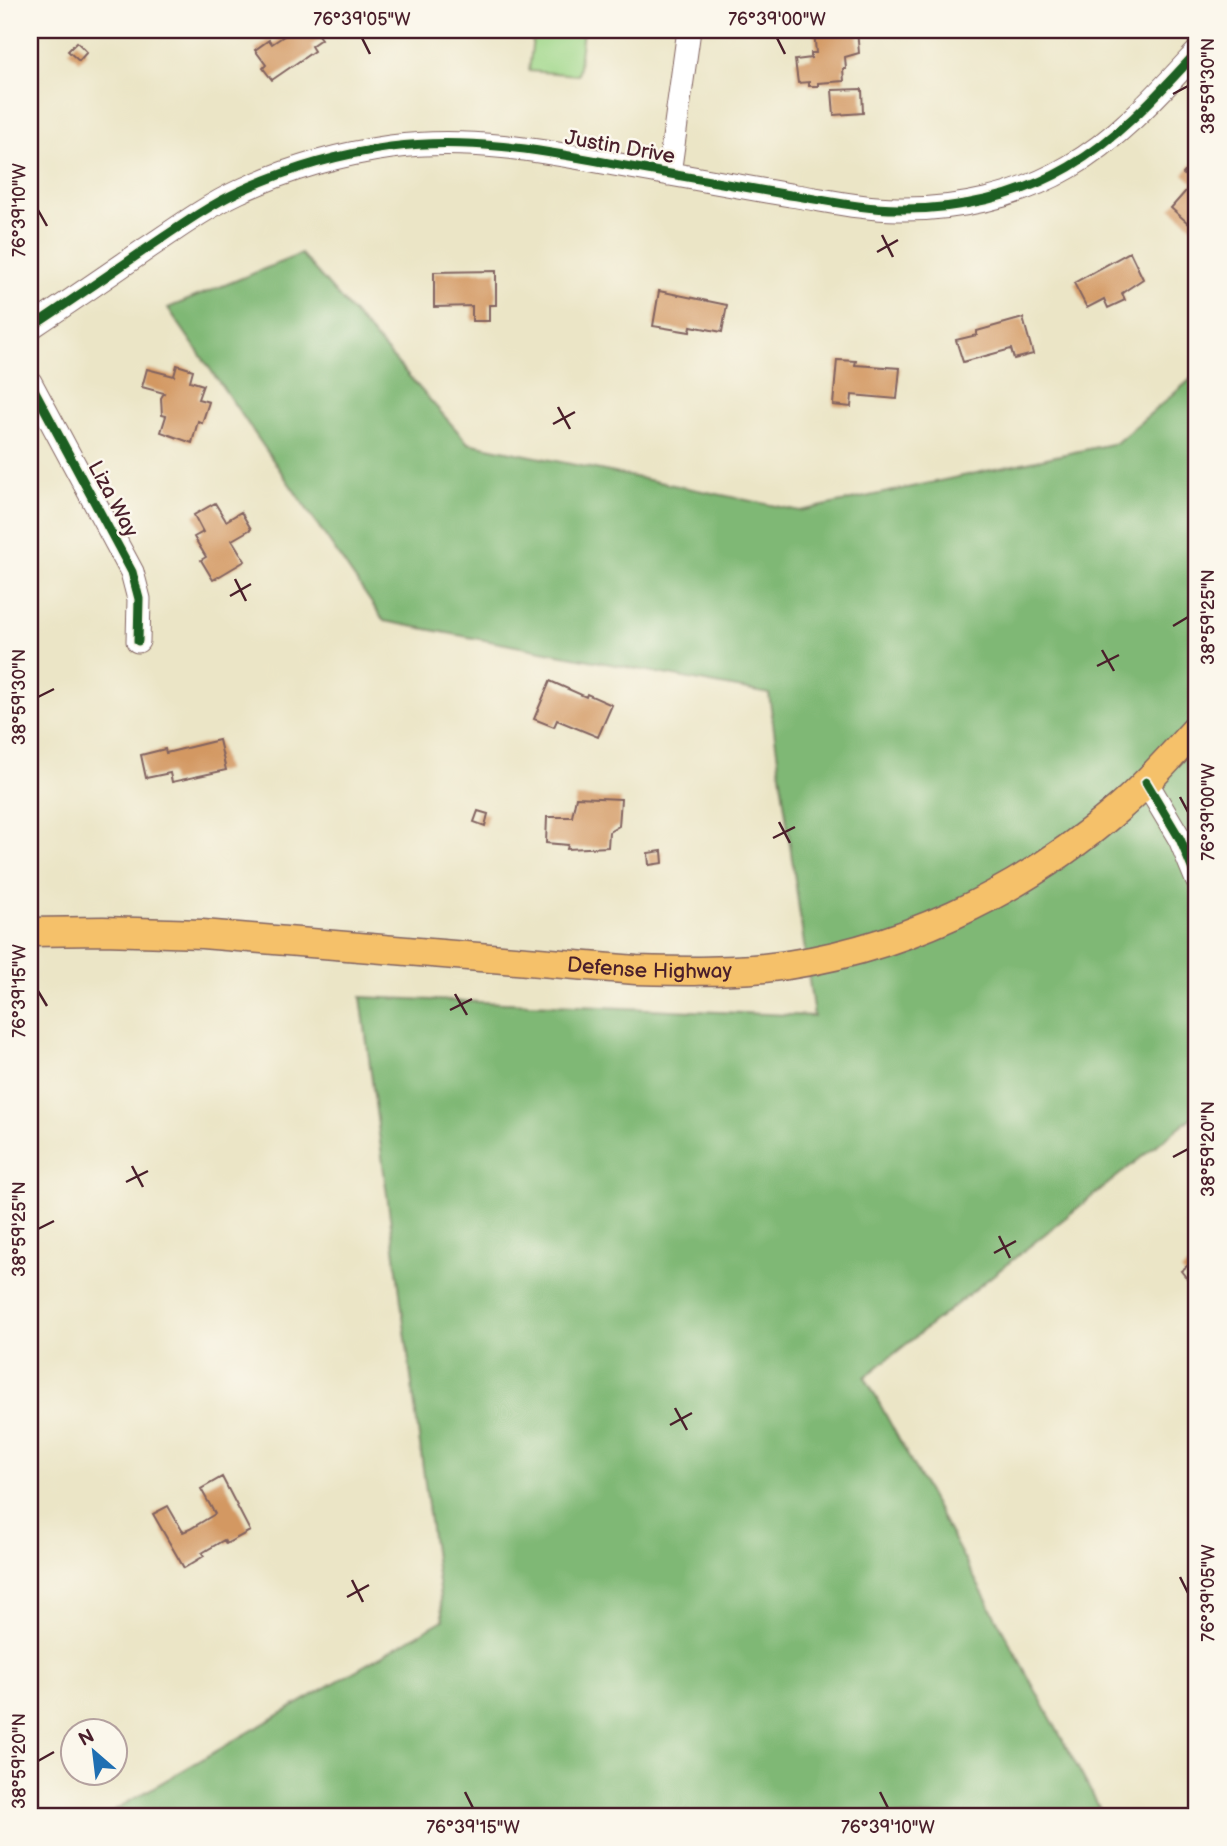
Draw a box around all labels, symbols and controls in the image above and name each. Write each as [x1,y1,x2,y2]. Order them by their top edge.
text: 76°39'05"W [313,9,411,30]
text: 76°39'00"W [728,9,826,30]
text: 38°59'30"N [1198,38,1219,134]
street label: Justin Drive [563,125,677,169]
text: 76°39'10"W [9,162,30,257]
street label: Liza Way [83,457,144,542]
text: 38°59'25"N [1198,569,1219,665]
text: 38°59'30"N [9,649,30,745]
text: 76°39'00"W [1198,763,1219,861]
text: 76°39'15"W [9,944,30,1038]
street label: Defense Highway [566,952,733,983]
text: 38°59'20"N [1198,1101,1219,1197]
text: 38°59'25"N [9,1181,30,1277]
text: 76°39'05"W [1198,1544,1219,1642]
text: 38°59'20"N [9,1713,30,1809]
north arrow [60,1716,130,1786]
text: N [75,1725,98,1752]
text: 76°39'15"W [426,1817,520,1838]
text: 76°39'10"W [841,1817,936,1838]

